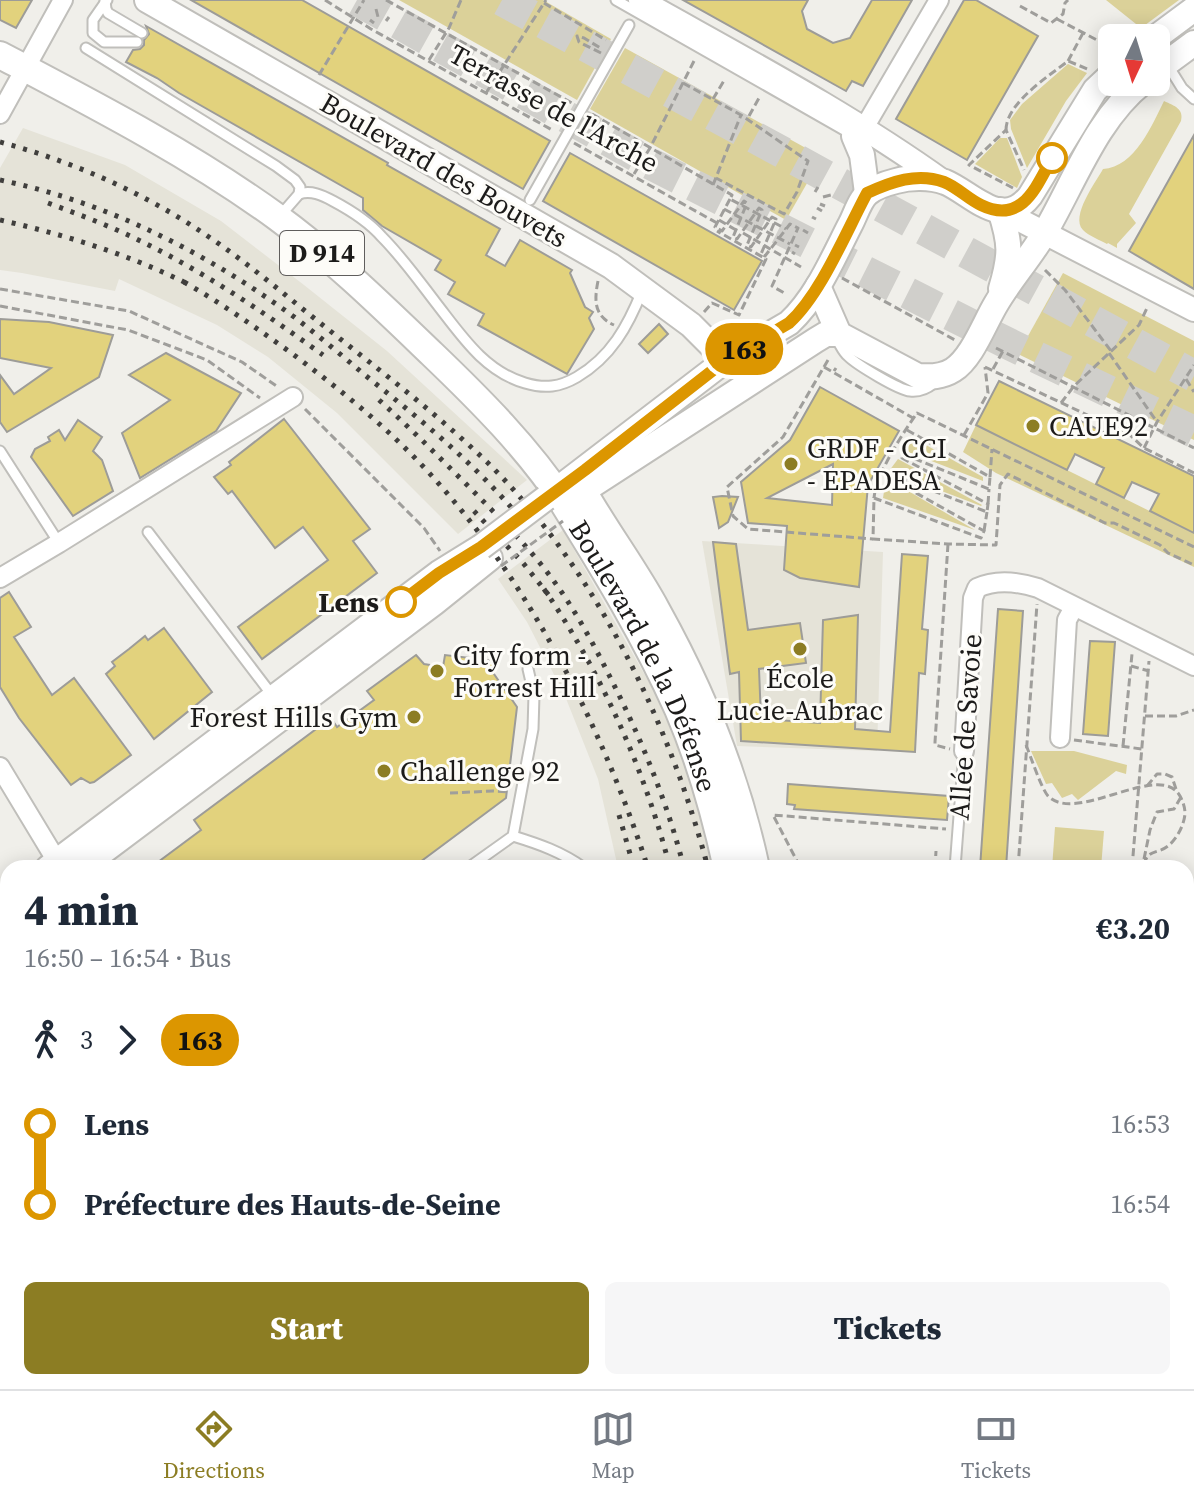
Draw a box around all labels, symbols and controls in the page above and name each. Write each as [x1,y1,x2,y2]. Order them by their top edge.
north arrow [1098,24,1170,96]
map controls [1098,24,1170,96]
street label: Terrasse de l'Arche [443,35,665,181]
street label: Boulevard des Bouvets [313,84,575,256]
unlabelled marker [1037,143,1067,173]
road number: D 914 [280,231,364,275]
line badge: 163 [698,323,790,375]
text: 163 [721,330,767,368]
place label: CAUE92 [1049,407,1148,445]
marker: CAUE92 [1024,417,1042,435]
place label: GRDF - CCI - EPADESA [807,429,947,499]
marker: GRDF - CCI - EPADESA [782,455,800,473]
street label: Boulevard de la Défense [560,513,727,797]
place label: Lens [318,583,379,621]
marker: Lens [386,587,416,617]
street label: Allée de Savoie [940,633,990,821]
place label: City form - Forrest Hill [453,636,596,706]
marker: École Lucie-Aubrac [791,640,809,658]
place label: École Lucie-Aubrac [717,659,883,729]
marker: City form - Forrest Hill [428,662,446,680]
place label: Forest Hills Gym [190,698,398,736]
marker: Forest Hills Gym [405,708,423,726]
place label: Challenge 92 [400,752,560,790]
marker: Challenge 92 [375,762,393,780]
text: 4 min [24,879,139,940]
text: €3.20 [1096,908,1170,949]
text: 16:50 – 16:54 · Bus [24,940,231,976]
icon: walk [24,1018,68,1062]
icon: forward [105,1018,149,1062]
text: 163 [177,1021,223,1059]
text: 3 [80,1022,93,1058]
text: Lens [84,1104,149,1145]
text: 16:53 [1110,1106,1170,1142]
text: Préfecture des Hauts-de-Seine [84,1184,501,1225]
text: 16:54 [1110,1186,1170,1222]
button: Start [24,1282,589,1374]
button: Tickets [605,1282,1170,1374]
tab: Directions [163,1407,265,1485]
tab: Map [591,1407,635,1485]
tab: Tickets [961,1407,1031,1485]

